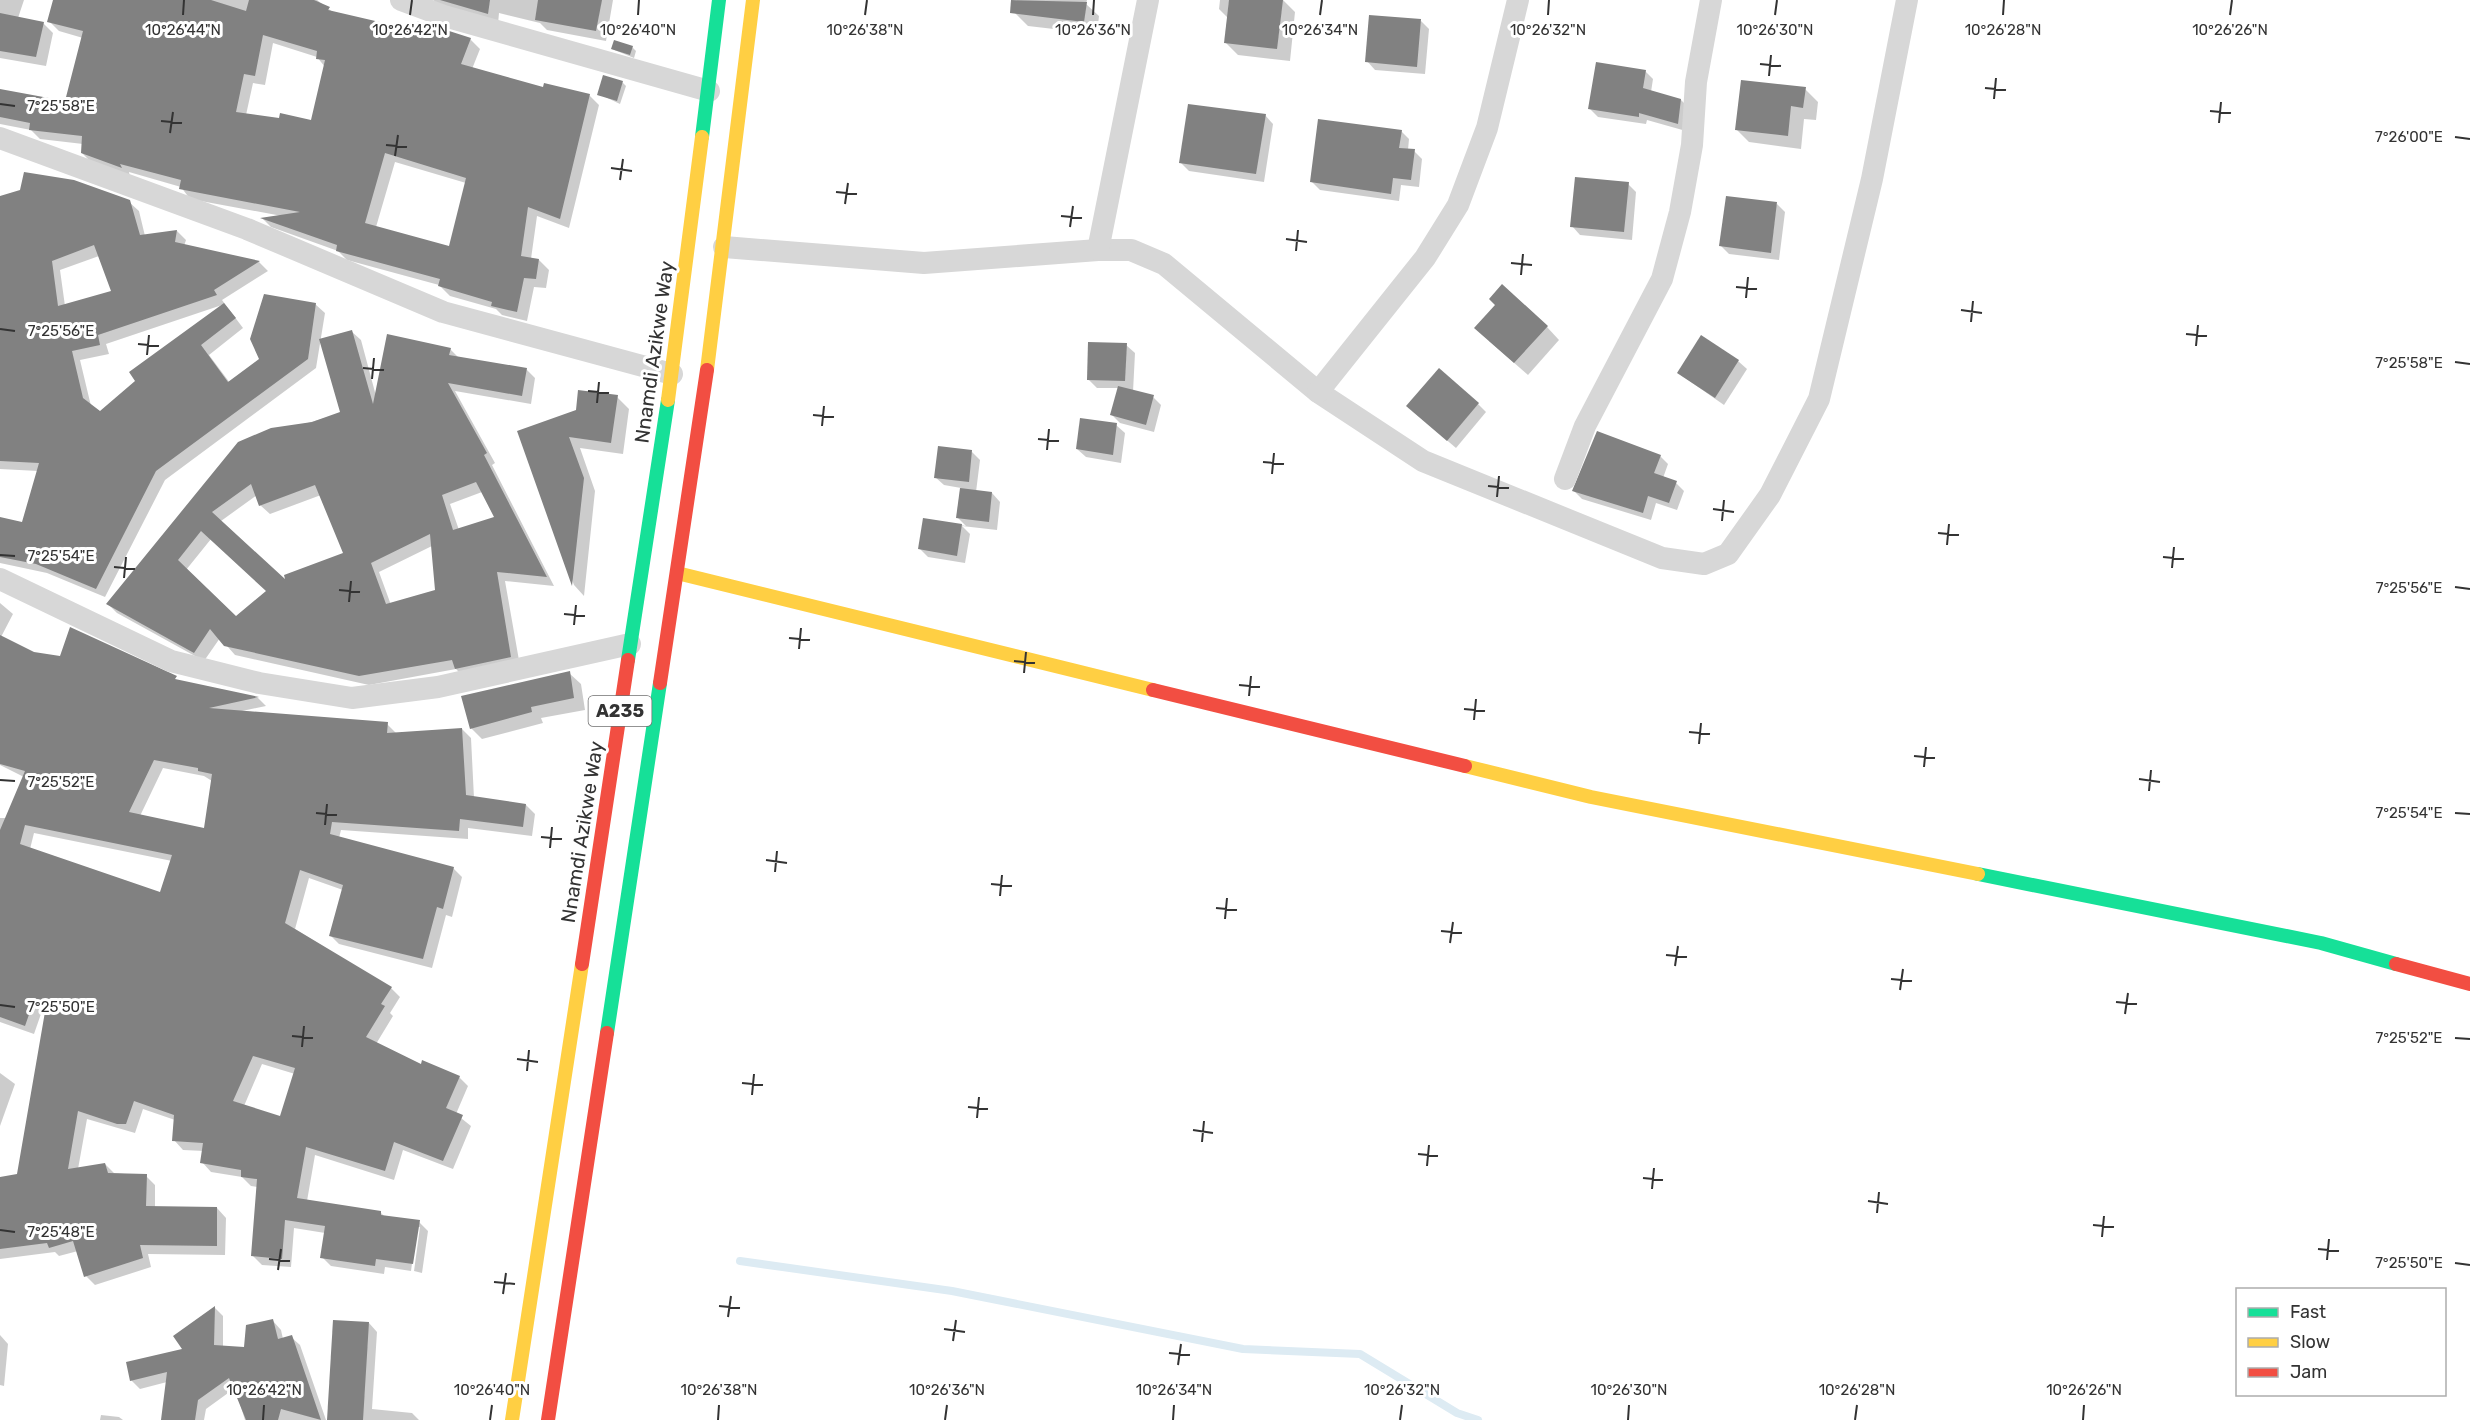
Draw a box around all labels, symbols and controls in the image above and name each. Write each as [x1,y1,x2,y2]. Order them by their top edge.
text: 10°26'44"N [145,21,221,39]
text: 10°26'42"N [372,21,448,39]
text: 10°26'40"N [600,21,676,39]
text: 10°26'38"N [827,21,903,39]
text: 10°26'36"N [1055,21,1131,39]
text: 10°26'34"N [1282,21,1358,39]
text: 10°26'32"N [1510,21,1586,39]
text: 10°26'30"N [1737,21,1813,39]
text: 10°26'28"N [1965,21,2041,39]
text: 10°26'26"N [2192,21,2268,39]
text: 7°25'58"E [27,97,95,115]
text: 7°26'00"E [2375,128,2443,146]
street label: Nnamdi Azikwe Way [629,259,679,445]
text: 7°25'56"E [28,322,94,340]
text: 7°25'58"E [2375,354,2443,372]
text: 7°25'54"E [27,547,95,565]
text: 7°25'56"E [2376,579,2442,597]
road number: A235 [588,696,652,726]
street label: Nnamdi Azikwe Way [556,739,608,925]
text: 7°25'52"E [28,773,94,791]
text: 7°25'54"E [2375,804,2443,822]
text: 7°25'50"E [27,998,95,1016]
text: 7°25'52"E [2376,1029,2442,1047]
text: 7°25'48"E [27,1223,95,1241]
text: 7°25'50"E [2375,1254,2443,1272]
legend [2236,1288,2446,1396]
text: Fast [2290,1301,2326,1323]
text: Slow [2290,1331,2330,1353]
text: Jam [2290,1361,2327,1383]
text: 10°26'42"N [226,1381,302,1399]
text: 10°26'40"N [454,1381,530,1399]
text: 10°26'38"N [681,1381,757,1399]
text: 10°26'36"N [909,1381,985,1399]
text: 10°26'34"N [1136,1381,1212,1399]
text: 10°26'32"N [1364,1381,1440,1399]
text: 10°26'30"N [1591,1381,1667,1399]
text: 10°26'28"N [1819,1381,1895,1399]
text: 10°26'26"N [2046,1381,2122,1399]

